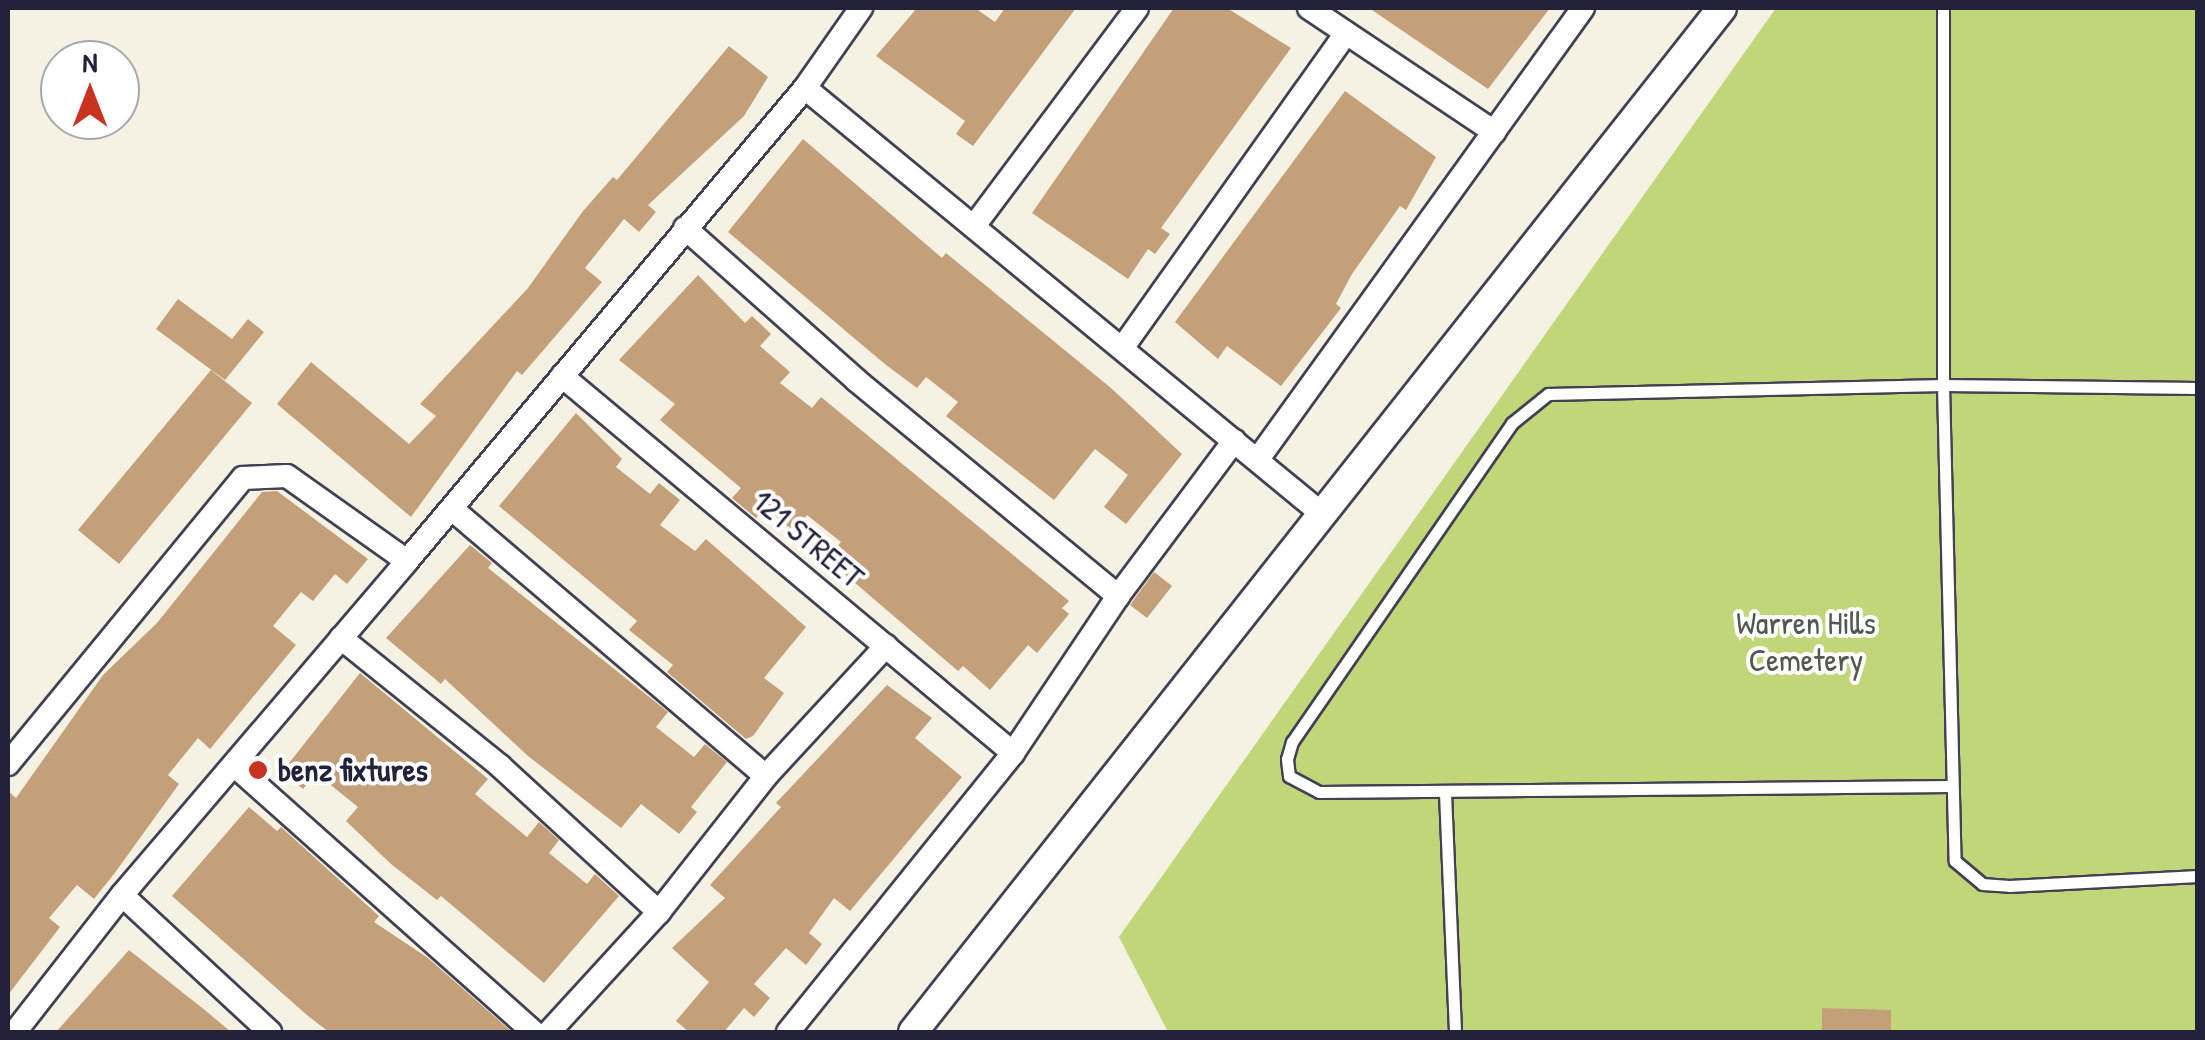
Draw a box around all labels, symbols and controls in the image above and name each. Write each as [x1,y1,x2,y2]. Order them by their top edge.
north arrow [40,40,140,140]
text: N [83,43,97,81]
street label: 121 STREET [745,482,871,596]
park label: Warren Hills Cemetery [1736,605,1876,680]
place label: benz fixtures [278,751,428,789]
marker: benz fixtures [247,759,269,781]

